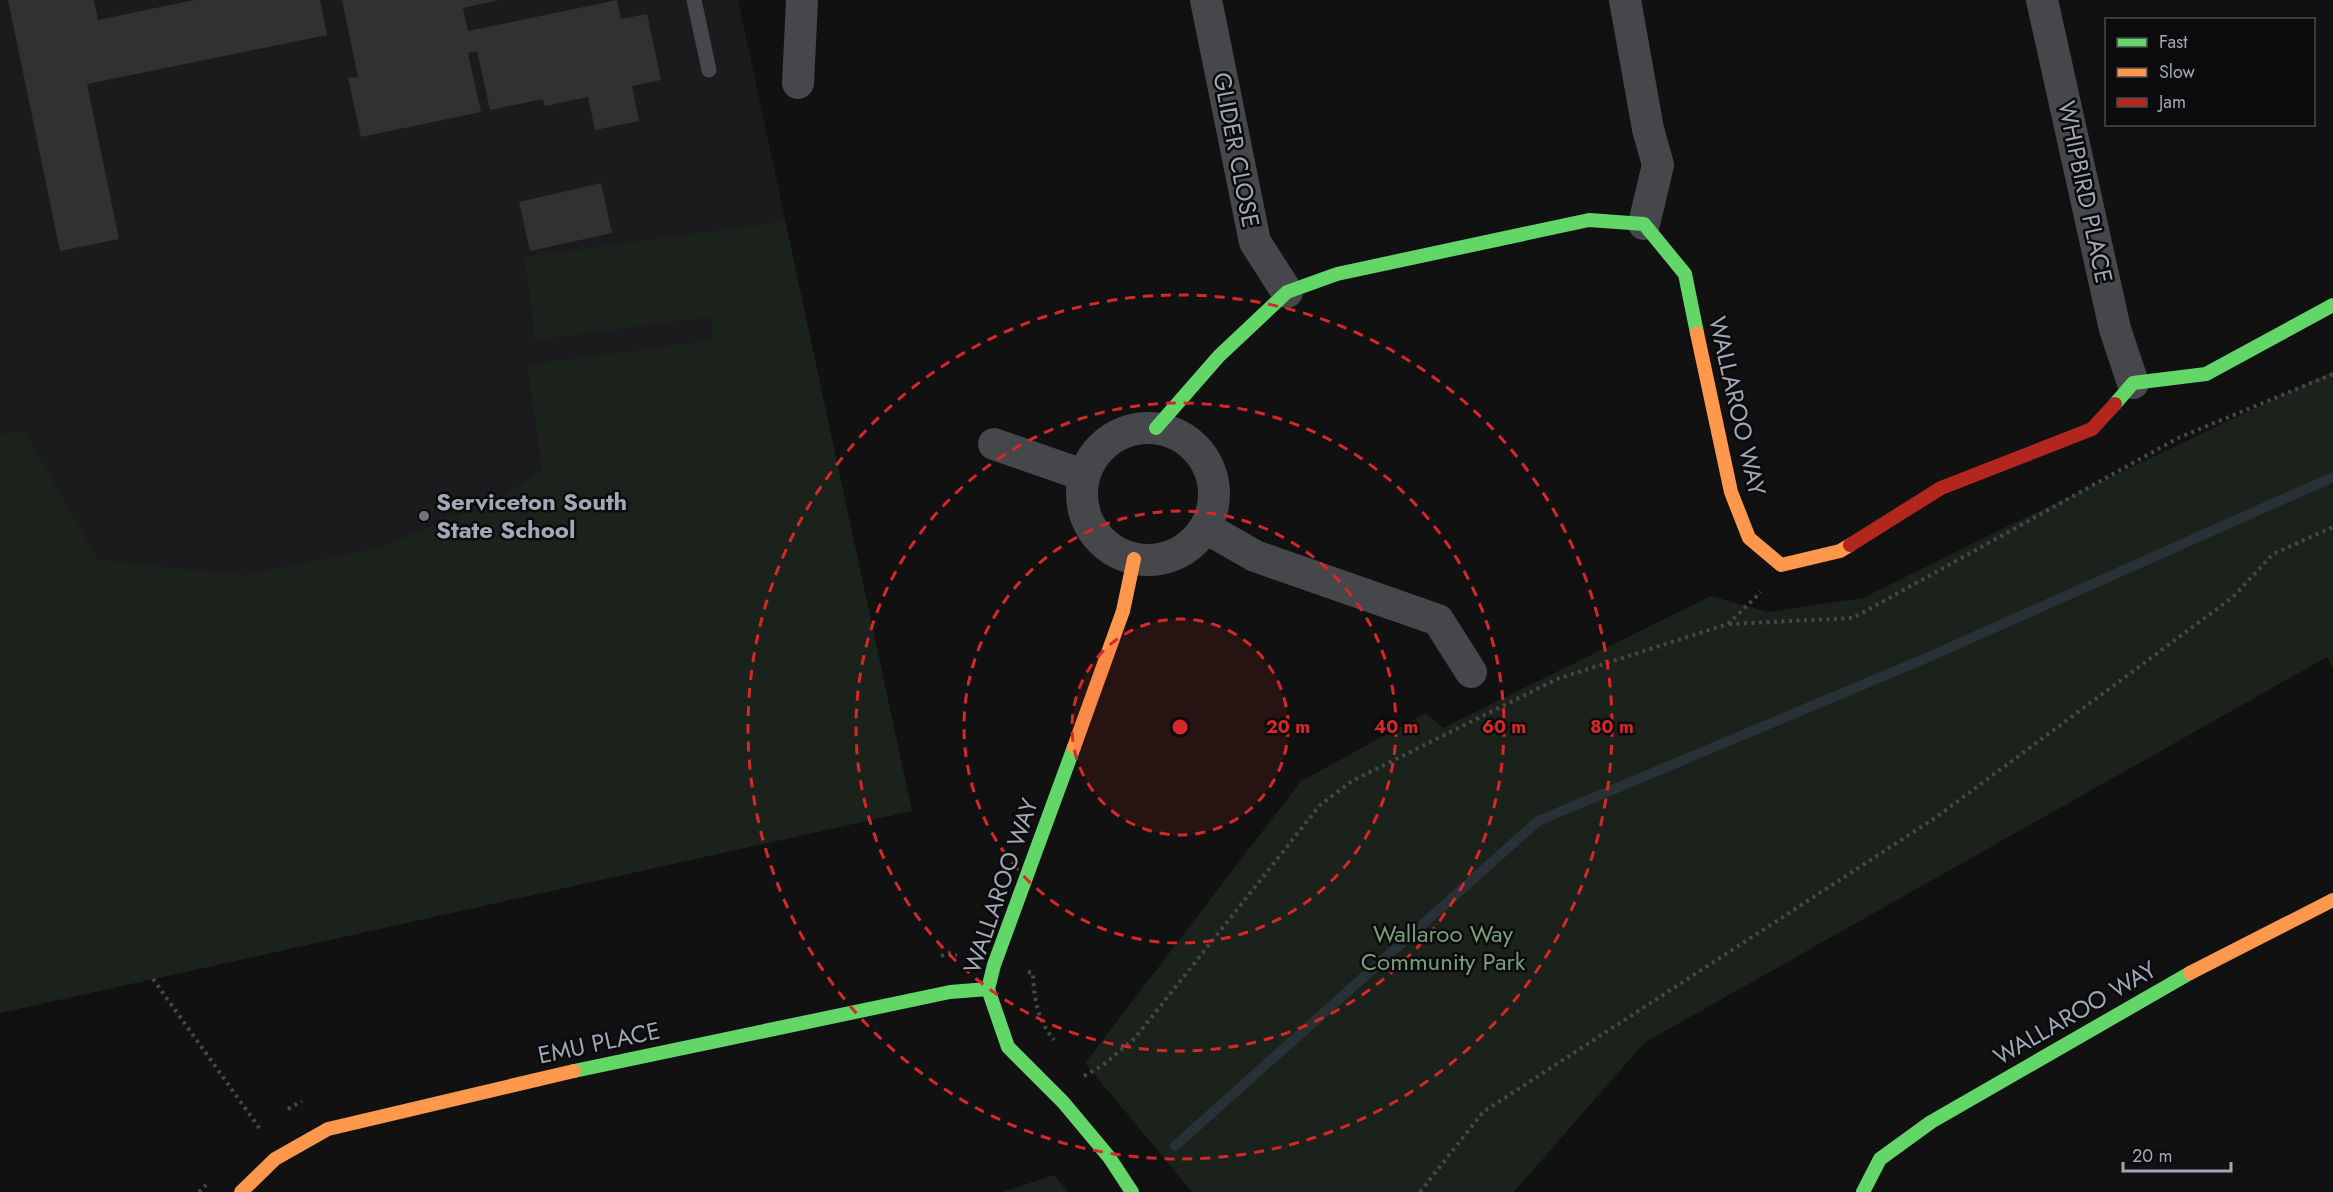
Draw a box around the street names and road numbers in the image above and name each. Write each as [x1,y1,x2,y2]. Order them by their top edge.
street label: GLIDER CLOSE [1204,69,1269,230]
street label: WHIPBIRD PLACE [2049,97,2122,286]
street label: WALLAROO WAY [1700,313,1775,499]
street label: WALLAROO WAY [954,793,1047,978]
street label: WALLAROO WAY [1987,951,2163,1073]
street label: EMU PLACE [534,1012,663,1073]

